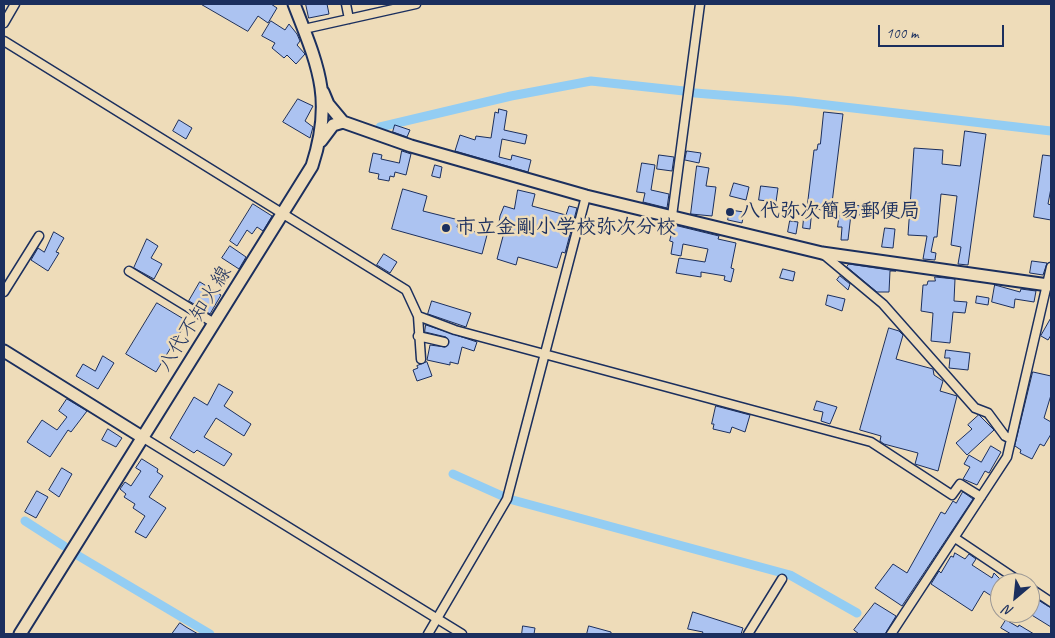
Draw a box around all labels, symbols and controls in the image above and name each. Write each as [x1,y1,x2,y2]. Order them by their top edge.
scale bar [880,15,1006,47]
text: 100 m [886,24,918,43]
place label: 八代弥次簡易郵便局 [740,200,920,224]
marker: 八代弥次簡易郵便局 [724,206,736,218]
place label: 市立金剛小学校弥次分校 [456,216,676,240]
marker: 市立金剛小学校弥次分校 [440,222,452,234]
street label: 八代不知火線 [153,262,237,376]
north arrow [990,573,1040,623]
text: N [1000,601,1016,620]

